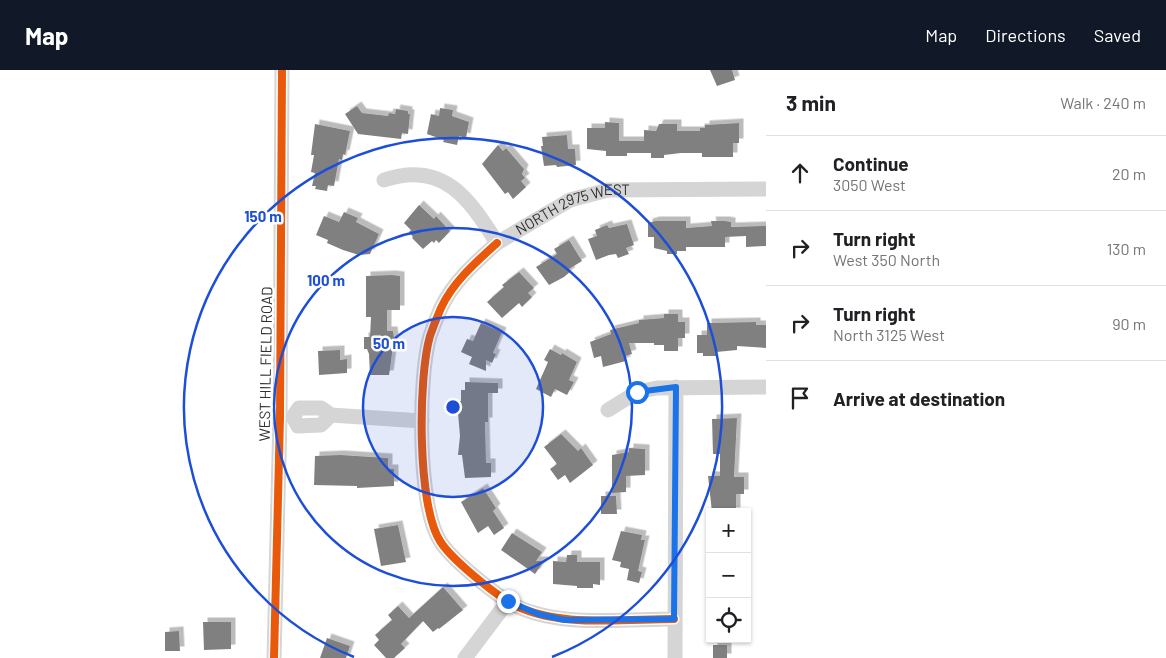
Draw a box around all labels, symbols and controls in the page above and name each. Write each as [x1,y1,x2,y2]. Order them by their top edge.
text: Map [25,21,68,50]
text: Map [925,24,957,46]
text: Directions [985,24,1066,46]
text: Saved [1094,24,1141,46]
text: 3 min [786,90,836,115]
text: Walk · 240 m [1060,93,1146,112]
text: Continue [833,152,909,175]
icon: ahead [786,159,814,187]
text: 20 m [1112,164,1146,183]
text: 3050 West [833,175,906,194]
street label: NORTH 2975 WEST [512,180,630,238]
text: 150 m [244,207,282,225]
text: Turn right [833,227,915,250]
icon: right [786,234,814,262]
text: 130 m [1107,239,1146,258]
text: West 350 North [833,250,940,269]
text: 100 m [307,271,345,289]
street label: WEST HILL FIELD ROAD [255,286,275,442]
text: Turn right [833,302,915,325]
icon: right [786,309,814,337]
text: 90 m [1112,314,1146,333]
text: North 3125 West [833,325,945,344]
text: 50 m [373,334,405,352]
route start [626,381,649,404]
icon: arrive [786,384,814,412]
text: Arrive at destination [833,387,1005,410]
centre of rings [444,398,462,416]
map controls [706,508,751,643]
button: + [706,508,751,553]
button: − [706,553,751,598]
route end [497,590,520,613]
button: locate [706,598,751,643]

